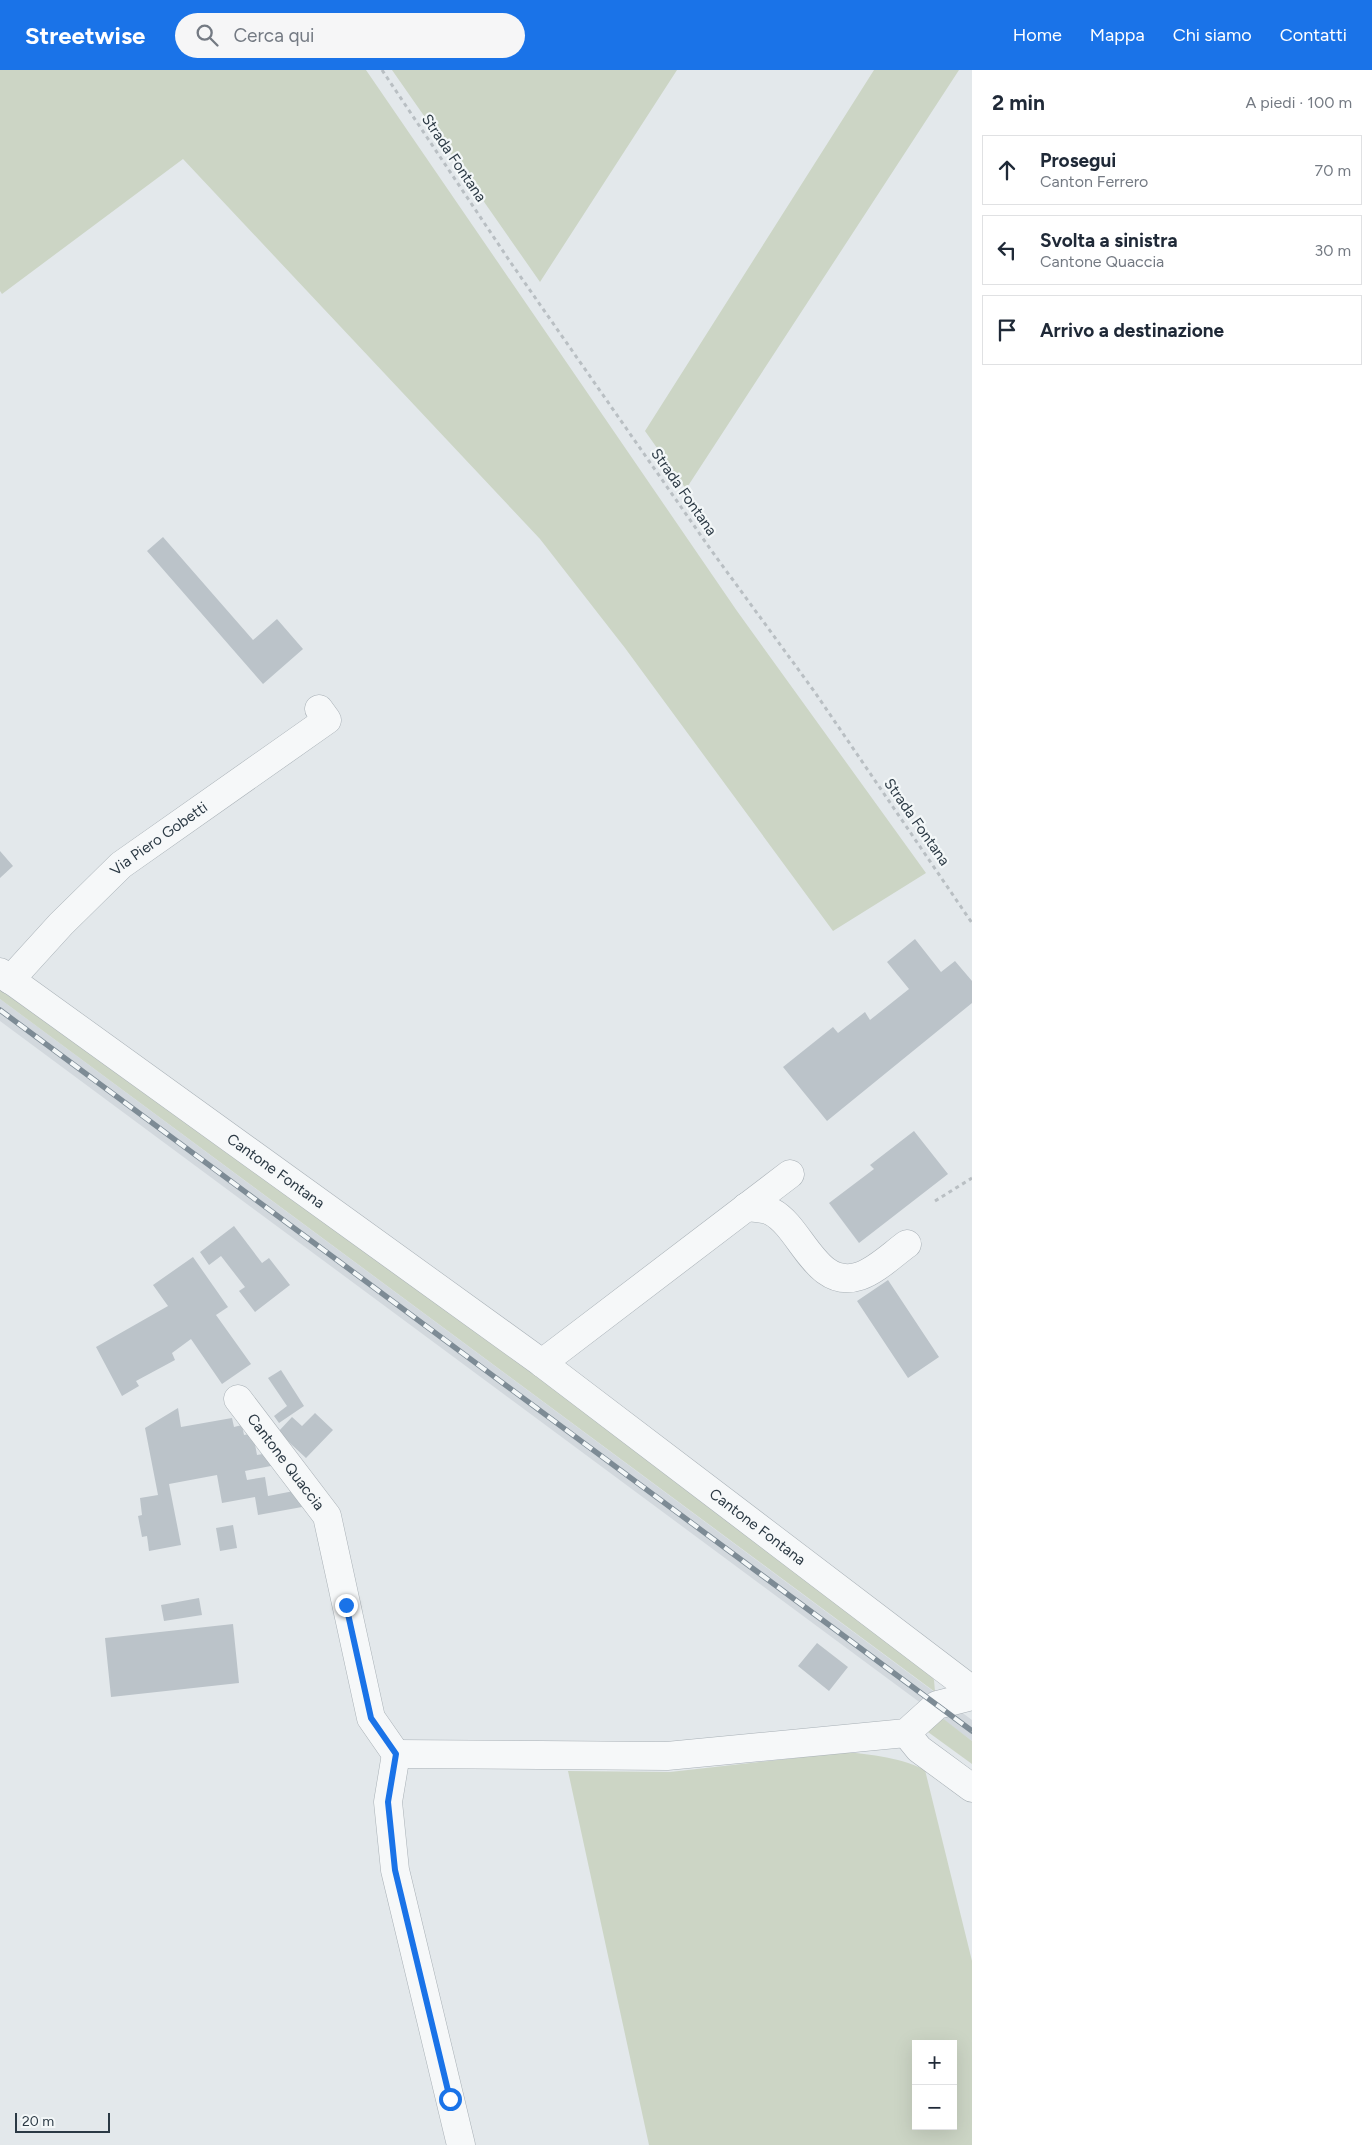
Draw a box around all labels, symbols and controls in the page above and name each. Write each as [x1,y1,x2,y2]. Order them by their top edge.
search box [175,13,525,58]
text: Streetwise [25,21,145,50]
icon: search [193,21,221,49]
text: Cerca qui [233,24,315,47]
text: Home [1013,24,1062,46]
text: Mappa [1090,24,1145,46]
text: Chi siamo [1173,24,1252,46]
text: Contatti [1280,24,1347,46]
text: 2 min [992,90,1045,115]
text: A piedi · 100 m [1246,93,1352,112]
street label: Strada Fontana [418,111,490,205]
text: Prosegui [1040,149,1116,172]
icon: ahead [993,156,1021,184]
text: 70 m [1315,161,1351,180]
text: Canton Ferrero [1040,172,1148,191]
text: Svolta a sinistra [1040,229,1178,252]
icon: left [993,236,1021,264]
text: 30 m [1314,241,1351,260]
text: Cantone Quaccia [1040,252,1164,271]
icon: arrive [993,316,1021,344]
text: Arrivo a destinazione [1040,319,1224,342]
street label: Strada Fontana [647,445,721,539]
street label: Strada Fontana [880,775,954,869]
street label: Via Piero Gobetti [107,798,211,879]
street label: Cantone Fontana [223,1130,328,1212]
street label: Cantone Quaccia [243,1410,328,1514]
street label: Cantone Fontana [706,1485,809,1569]
route end [335,1594,358,1617]
map controls [912,2040,957,2130]
button: + [912,2040,957,2085]
button: − [912,2085,957,2130]
route start [439,2088,462,2111]
scale bar [15,2110,110,2133]
text: 20 m [22,2113,54,2130]

